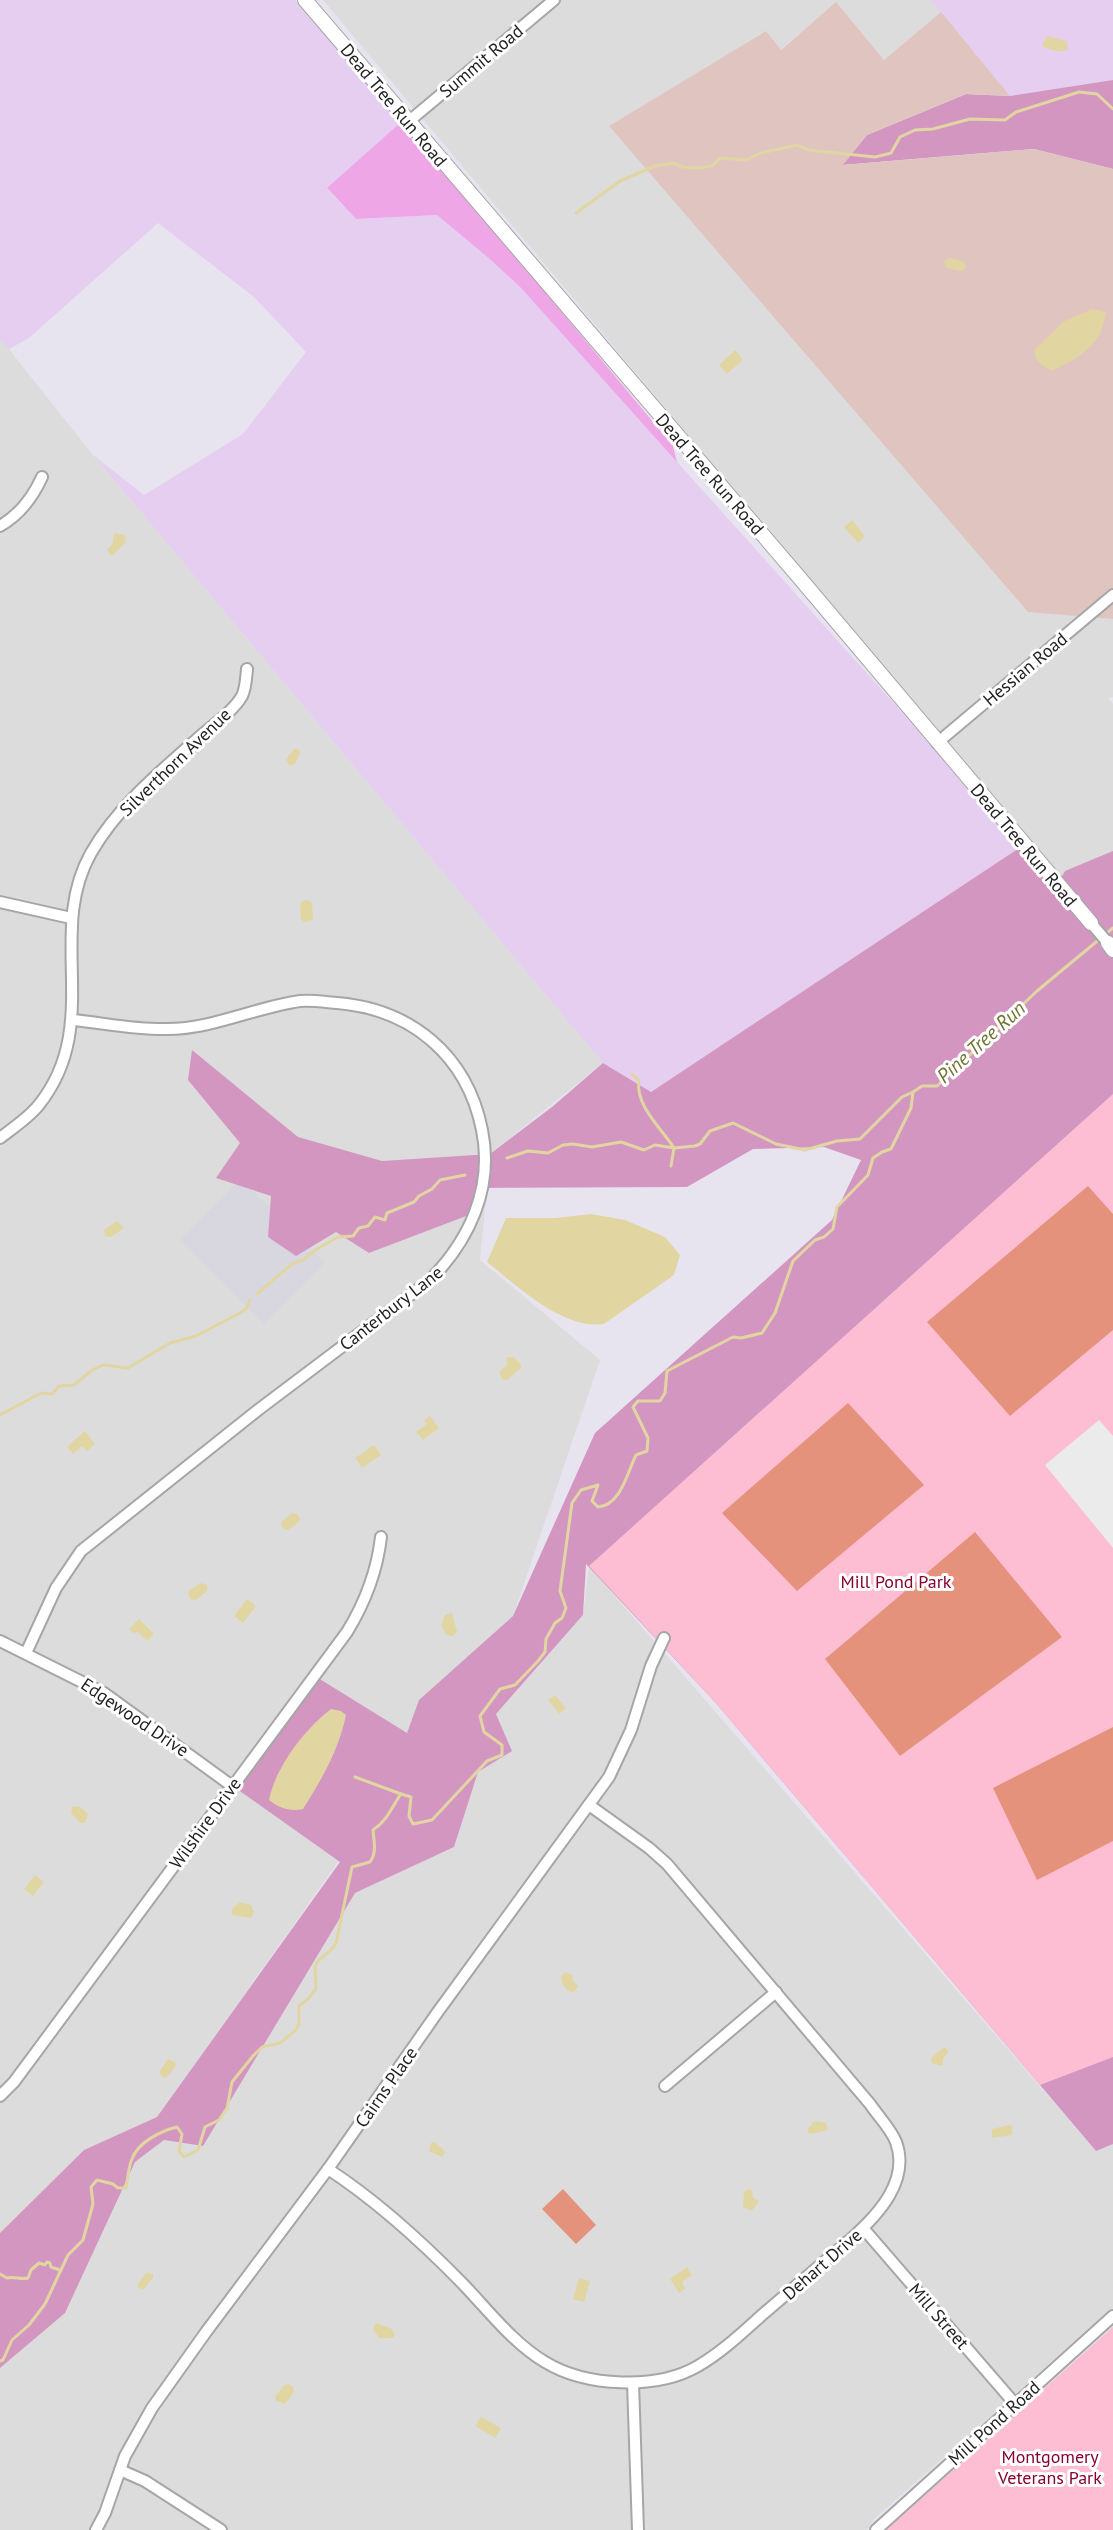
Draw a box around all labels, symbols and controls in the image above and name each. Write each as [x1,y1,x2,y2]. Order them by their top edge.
street label: Summit Road [434,19,528,103]
street label: Dead Tree Run Road [336,39,452,171]
street label: Dead Tree Run Road [651,408,769,540]
street label: Hessian Road [978,627,1072,711]
street label: Silverthorn Avenue [115,703,235,821]
street label: Dead Tree Run Road [966,779,1082,911]
water label: Pine Tree Run [931,995,1031,1089]
street label: Canterbury Lane [335,1260,447,1356]
park label: Mill Pond Park [841,1570,952,1593]
street label: Edgewood Drive [77,1672,193,1762]
street label: Wilshire Drive [164,1773,246,1873]
street label: Cairns Place [350,2042,422,2132]
street label: Dehart Drive [778,2223,866,2305]
street label: Mill Street [904,2278,974,2354]
street label: Mill Pond Road [943,2376,1045,2470]
park label: Montgomery Veterans Park [997,2445,1102,2489]

